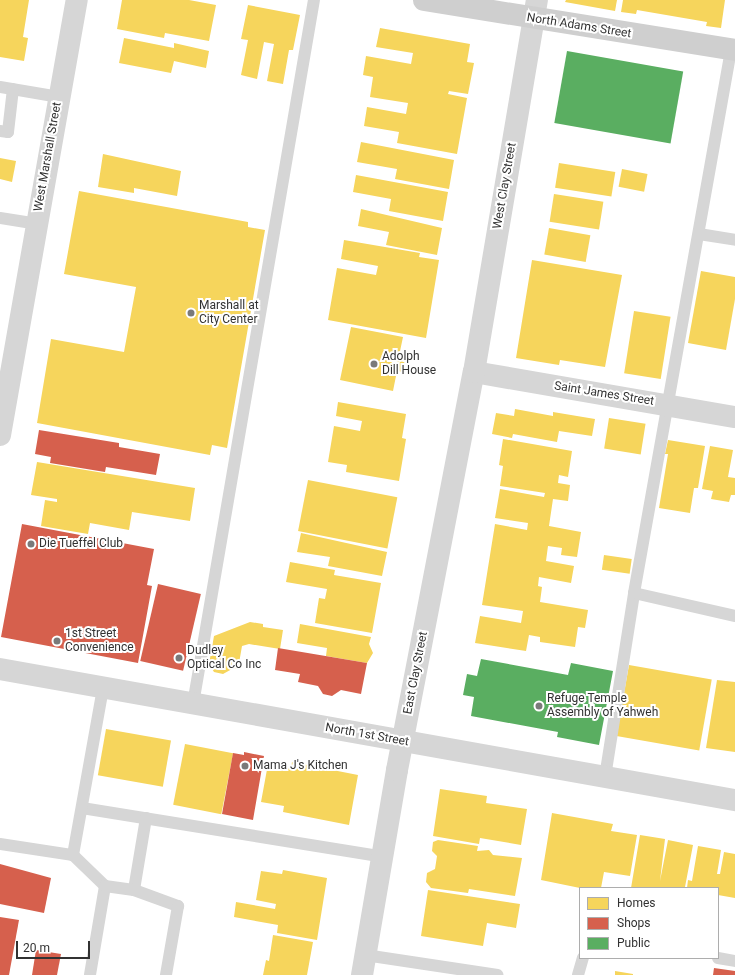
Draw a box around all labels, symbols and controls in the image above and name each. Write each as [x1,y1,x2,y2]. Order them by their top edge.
street label: North Adams Street [526,11,632,41]
street label: West Marshall Street [31,101,65,213]
street label: West Clay Street [490,142,520,230]
place label: Marshall at City Center [199,299,259,327]
marker: Marshall at City Center [186,308,196,318]
place label: Adolph Dill House [382,350,436,378]
marker: Adolph Dill House [369,359,379,369]
street label: Saint James Street [553,379,655,409]
place label: Die Tueffel Club [39,537,123,551]
marker: Die Tueffel Club [26,539,36,549]
place label: 1st Street Convenience [65,627,134,655]
street label: East Clay Street [401,630,431,716]
marker: 1st Street Convenience [52,636,62,646]
place label: Dudley Optical Co Inc [187,644,261,672]
marker: Dudley Optical Co Inc [174,653,184,663]
place label: Refuge Temple Assembly of Yahweh [547,692,658,720]
marker: Refuge Temple Assembly of Yahweh [534,701,544,711]
street label: North 1st Street [324,721,410,749]
place label: Mama J's Kitchen [253,759,348,773]
marker: Mama J's Kitchen [240,761,250,771]
legend [579,887,719,959]
text: Homes [617,896,655,910]
text: Shops [617,916,651,930]
scale bar [18,933,92,959]
text: Public [617,936,650,950]
text: 20 m [23,941,50,955]

